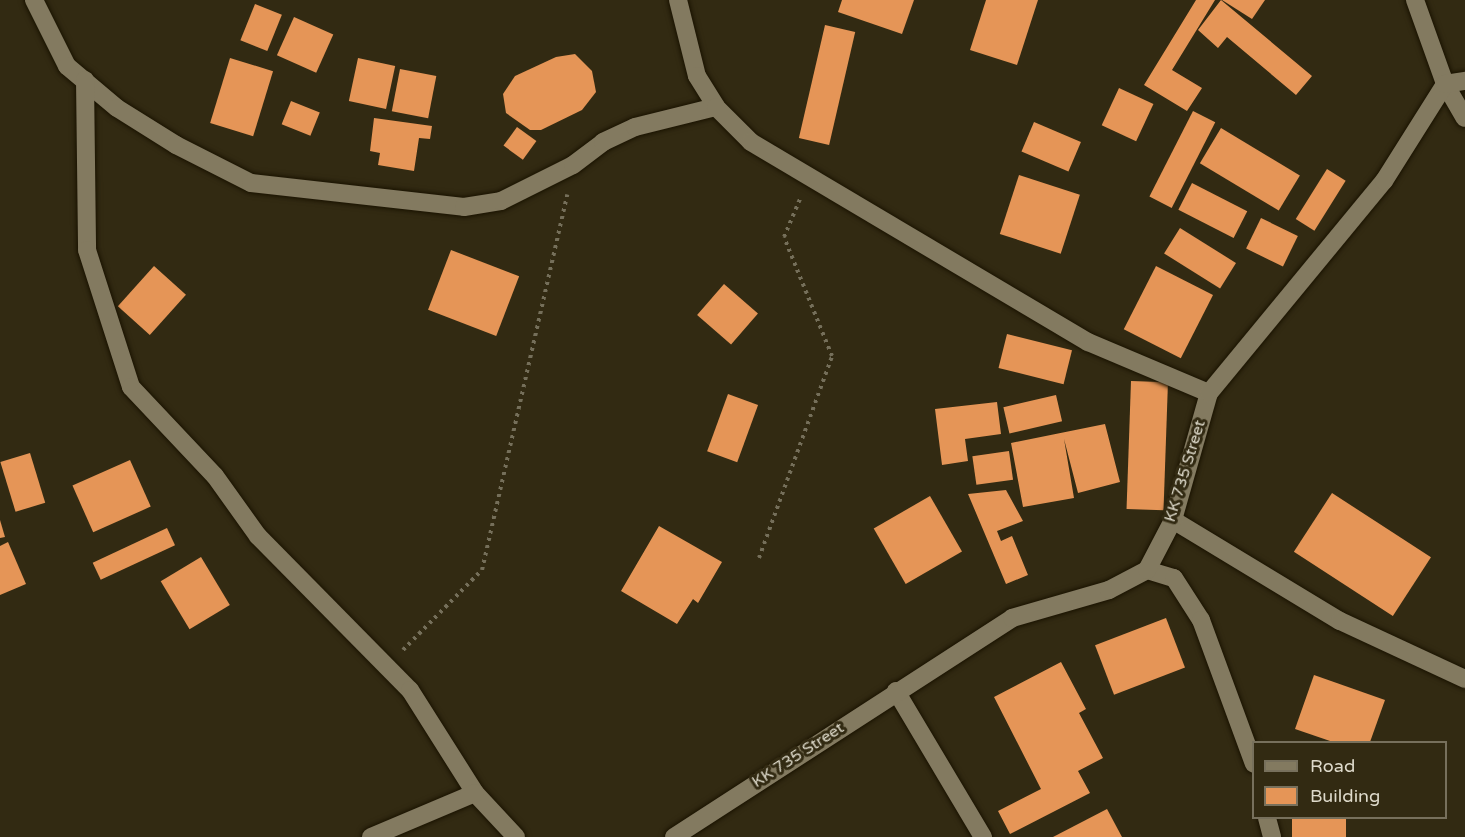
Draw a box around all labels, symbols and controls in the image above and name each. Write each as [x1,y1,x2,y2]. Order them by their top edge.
street label: KK 735 Street [1160,418,1210,524]
street label: KK 735 Street [748,718,848,792]
legend [1252,741,1447,819]
text: Road [1310,755,1355,777]
text: Building [1310,785,1380,807]

